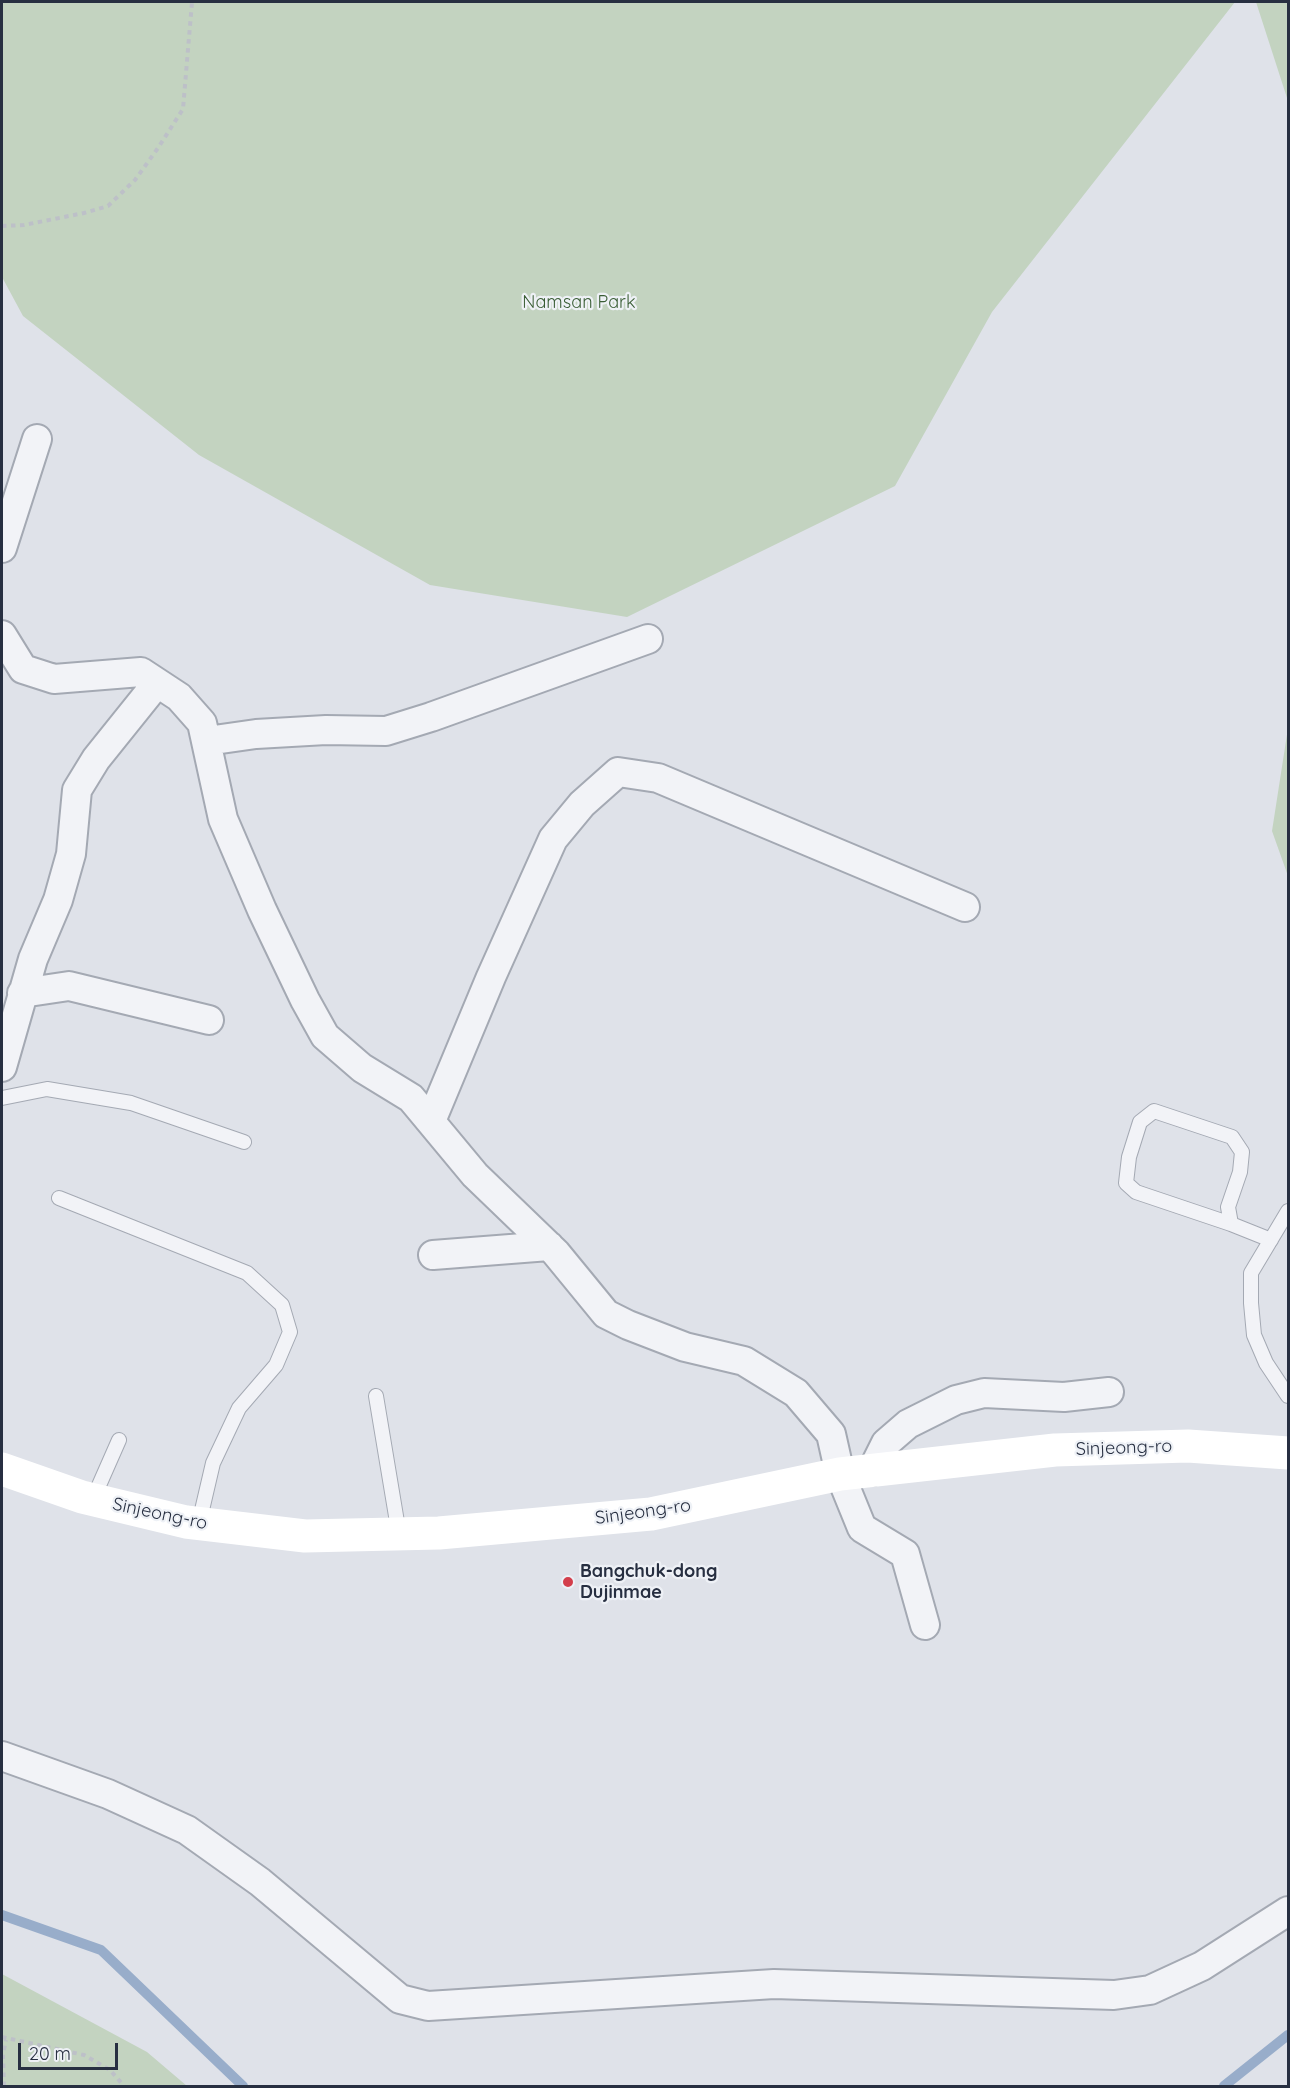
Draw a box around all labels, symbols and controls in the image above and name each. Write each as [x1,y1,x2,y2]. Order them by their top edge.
park label: Namsan Park [522,292,636,314]
street label: Sinjeong-ro [1075,1436,1173,1460]
street label: Sinjeong-ro [111,1493,209,1535]
street label: Sinjeong-ro [594,1495,692,1529]
place label: Bangchuk-dong Dujinmae [580,1561,718,1604]
marker: Bangchuk-dong Dujinmae [561,1575,575,1589]
scale bar [21,2031,122,2069]
text: 20 m [29,2042,71,2065]

